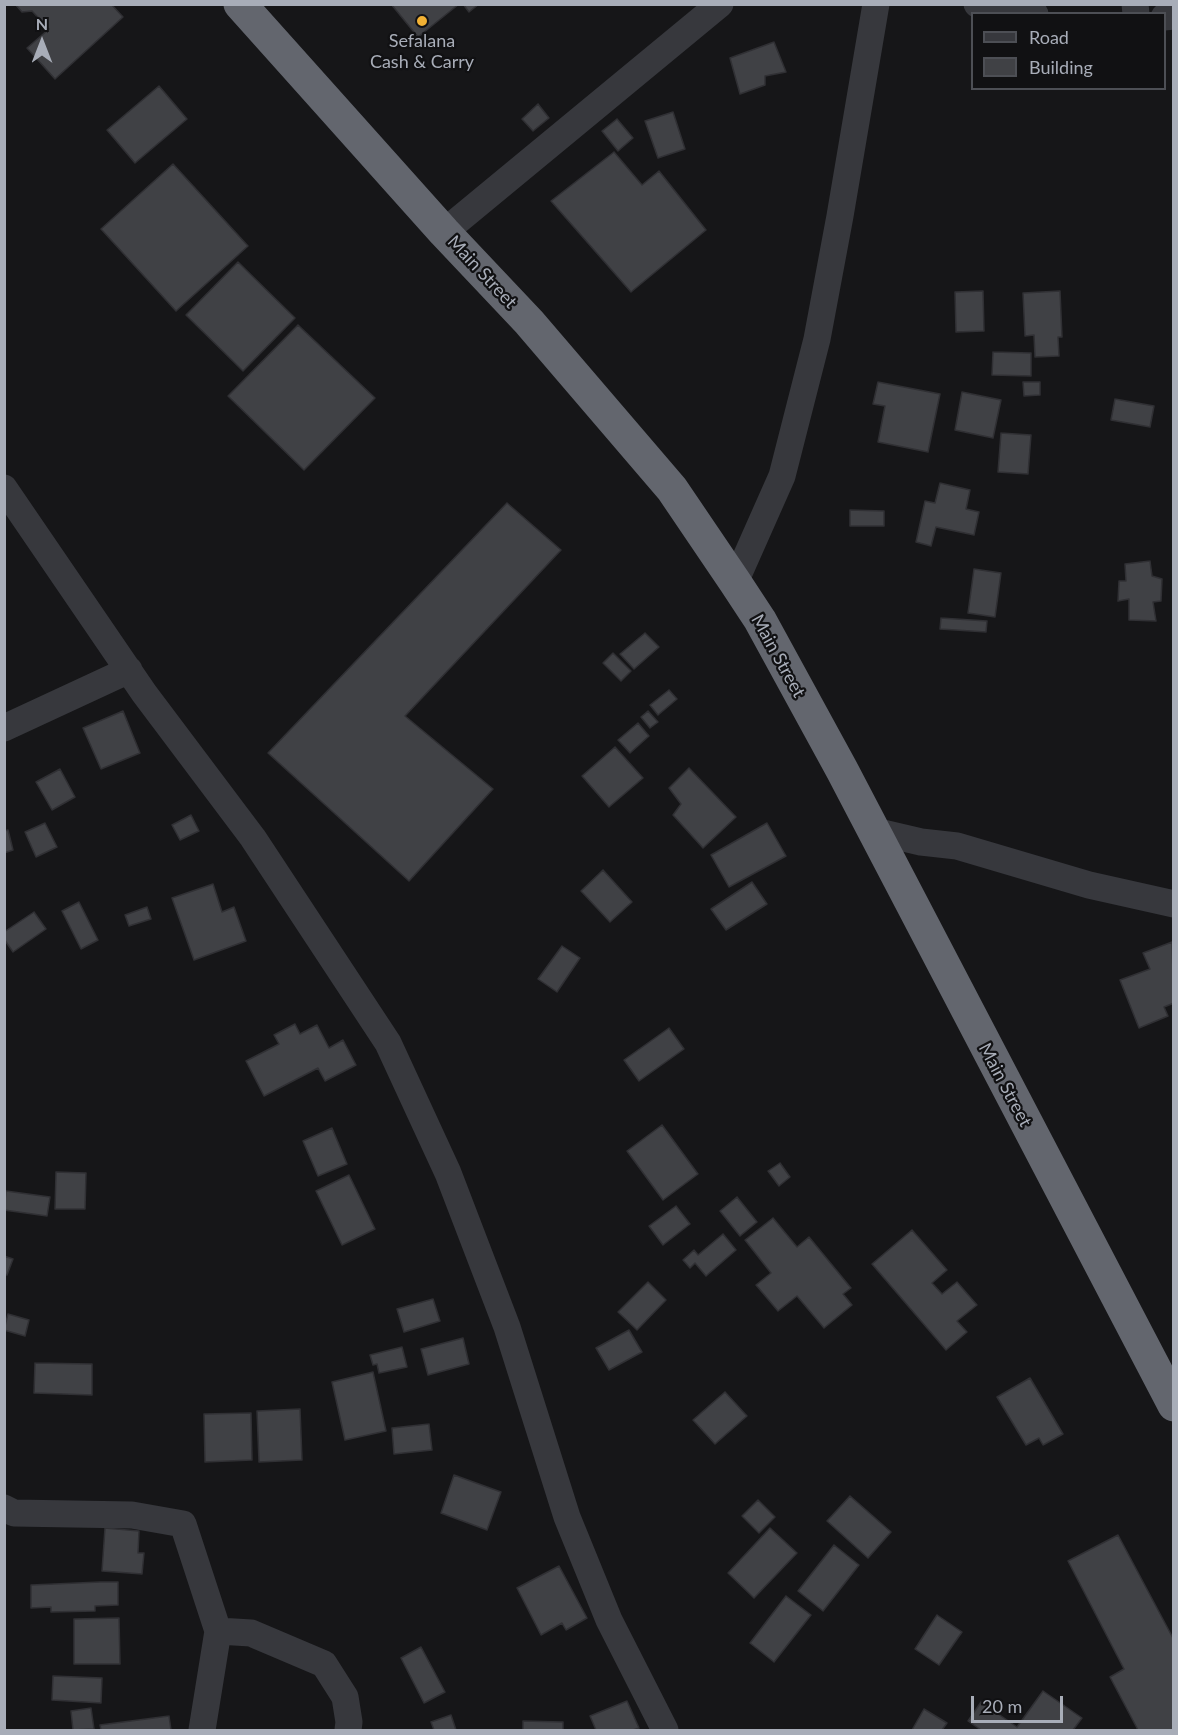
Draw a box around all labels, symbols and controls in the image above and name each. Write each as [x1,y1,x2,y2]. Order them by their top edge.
north arrow [12,12,72,72]
legend [971,12,1166,90]
text: N [36,14,48,33]
marker: Sefalana Cash & Carry [415,14,429,28]
text: Road [1029,26,1069,48]
place label: Sefalana Cash & Carry [370,30,474,72]
text: Building [1029,56,1093,78]
street label: Main Street [443,231,521,313]
street label: Main Street [746,611,810,701]
street label: Main Street [974,1039,1036,1131]
scale bar [974,1684,1066,1722]
text: 20 m [982,1695,1022,1717]

